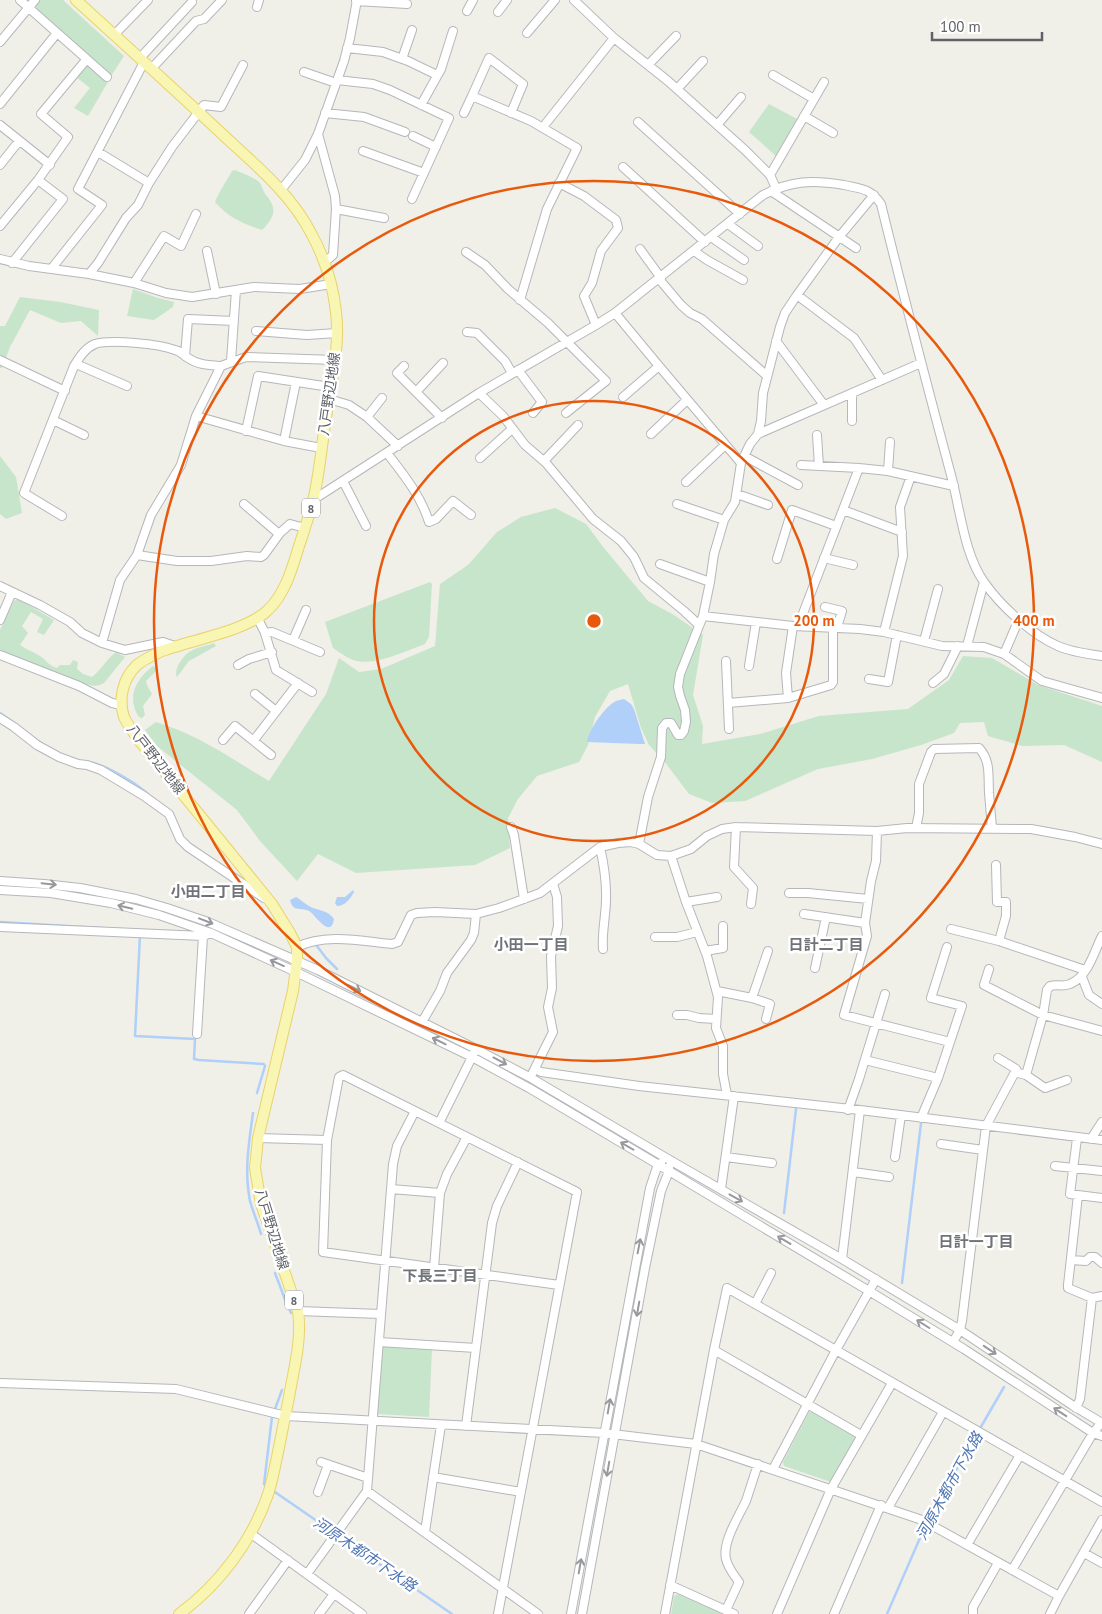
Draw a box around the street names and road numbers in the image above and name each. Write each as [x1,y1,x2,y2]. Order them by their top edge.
street label: 八戸野辺地線 [314,351,344,437]
road number: 8 [302,498,320,518]
street label: 八戸野辺地線 [123,720,189,798]
street label: 八戸野辺地線 [251,1186,293,1272]
road number: 8 [285,1290,303,1310]

